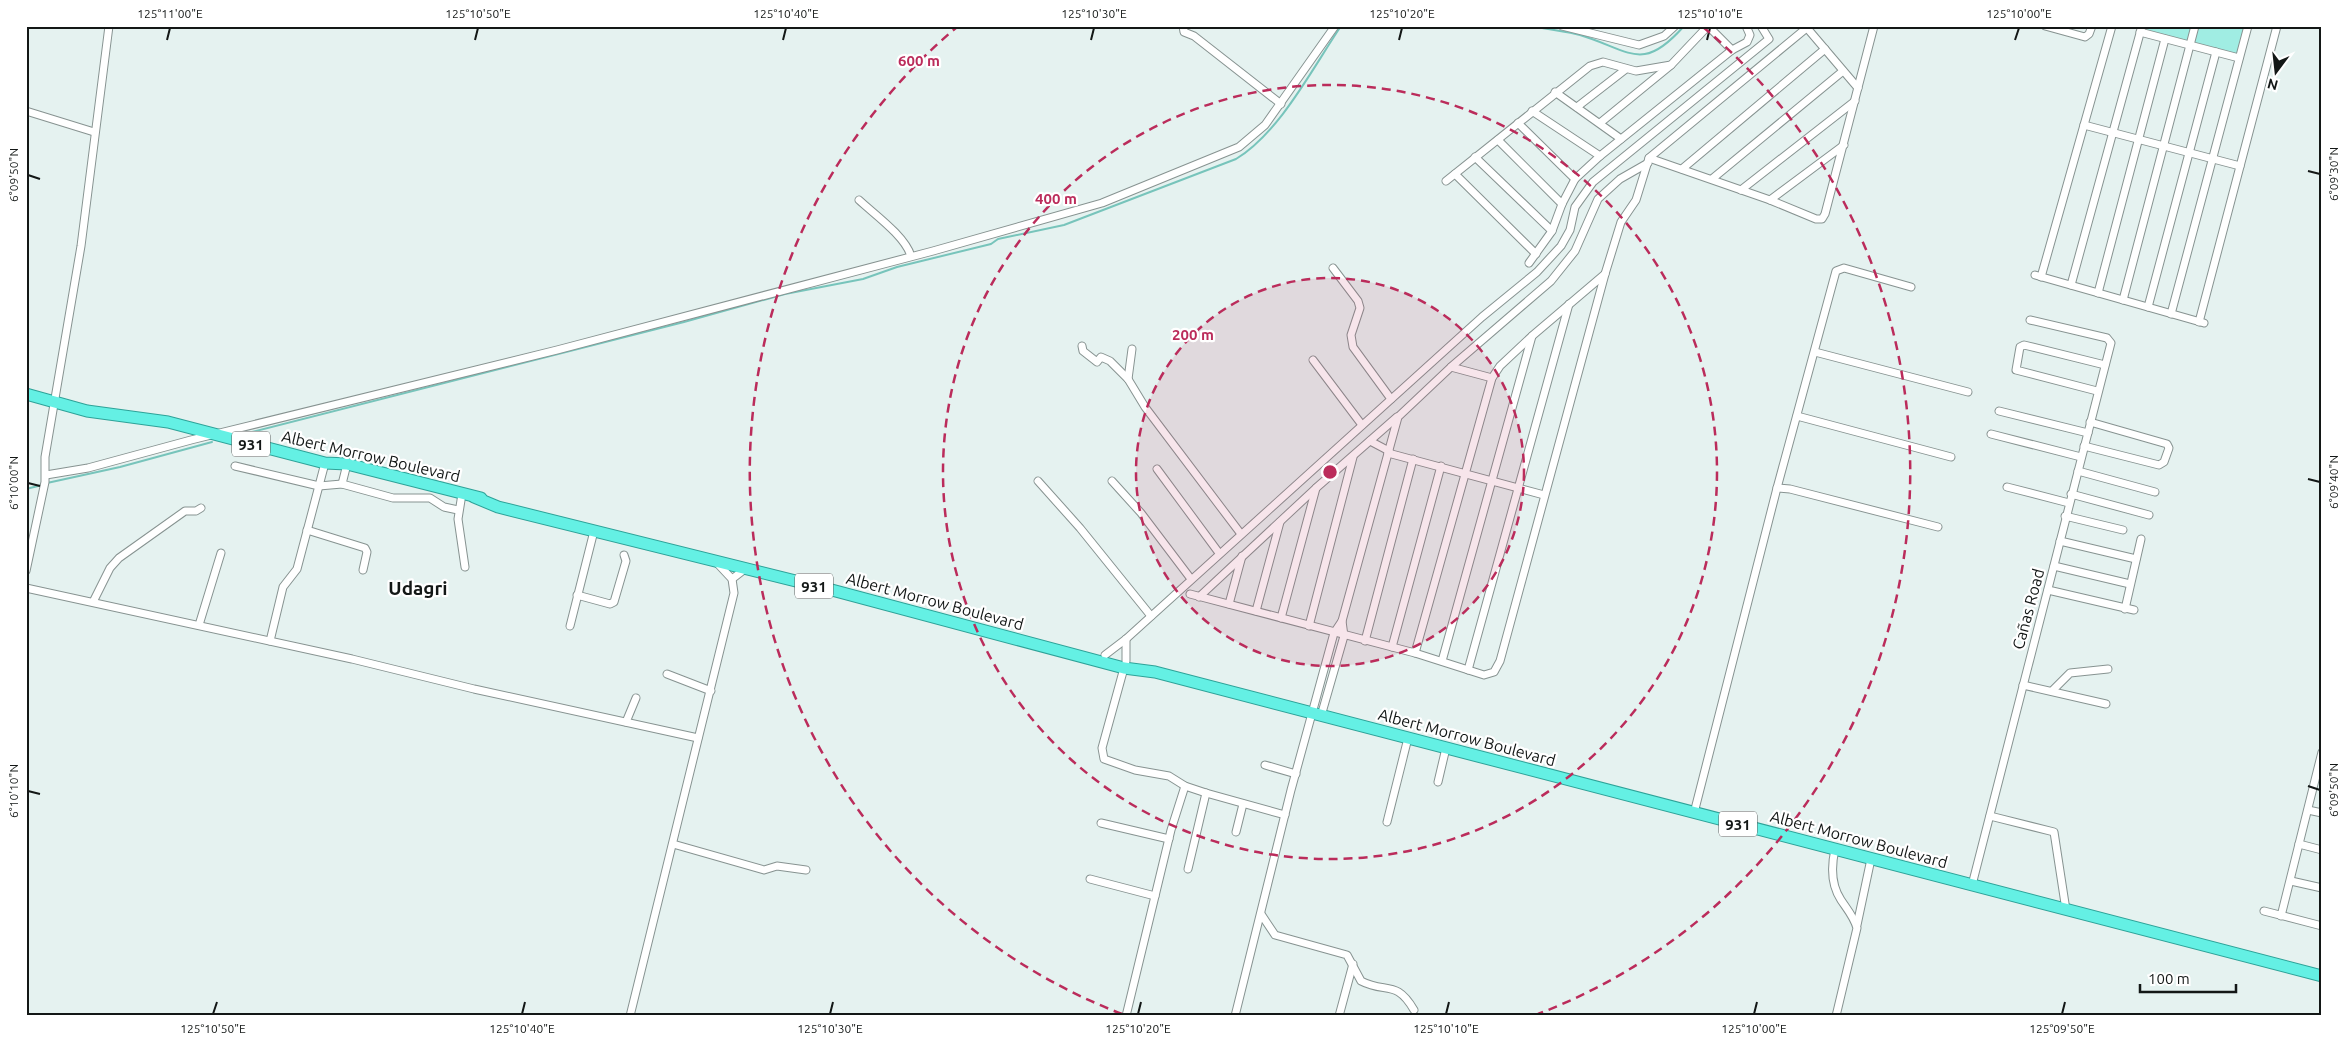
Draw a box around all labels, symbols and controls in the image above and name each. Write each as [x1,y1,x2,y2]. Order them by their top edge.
text: 125°11'00"E [137,7,203,20]
text: 125°10'50"E [445,7,511,20]
text: 125°10'40"E [753,7,819,20]
text: 125°10'30"E [1061,7,1127,20]
text: 125°10'20"E [1369,7,1435,20]
text: 125°10'10"E [1677,7,1743,20]
text: 125°10'00"E [1986,7,2052,20]
north arrow [2250,48,2300,98]
text: 600 m [898,52,940,69]
text: N [2266,75,2280,94]
text: 6°09'30"N [2327,147,2340,201]
text: 6°09'50"N [7,148,20,202]
text: 400 m [1035,190,1077,207]
text: 200 m [1172,326,1214,343]
street label: Albert Morrow Boulevard [280,427,462,485]
road number: 931 [232,432,270,456]
text: 6°09'40"N [2327,455,2340,509]
text: 6°10'00"N [7,456,20,510]
centre of rings [1321,463,1339,481]
street label: Cañas Road [2009,567,2047,651]
street label: Albert Morrow Boulevard [844,569,1026,633]
road number: 931 [795,574,833,598]
district label: Udagri [388,577,448,599]
street label: Albert Morrow Boulevard [1376,705,1558,769]
text: 6°09'50"N [2327,763,2340,817]
text: 6°10'10"N [7,764,20,818]
street label: Albert Morrow Boulevard [1768,807,1950,871]
road number: 931 [1719,812,1757,836]
scale bar [2140,962,2237,994]
text: 100 m [2148,970,2190,987]
text: 125°10'50"E [180,1022,246,1035]
text: 125°10'40"E [489,1022,555,1035]
text: 125°10'30"E [797,1022,863,1035]
text: 125°10'20"E [1105,1022,1171,1035]
text: 125°10'10"E [1413,1022,1479,1035]
text: 125°10'00"E [1721,1022,1787,1035]
text: 125°09'50"E [2029,1022,2095,1035]

